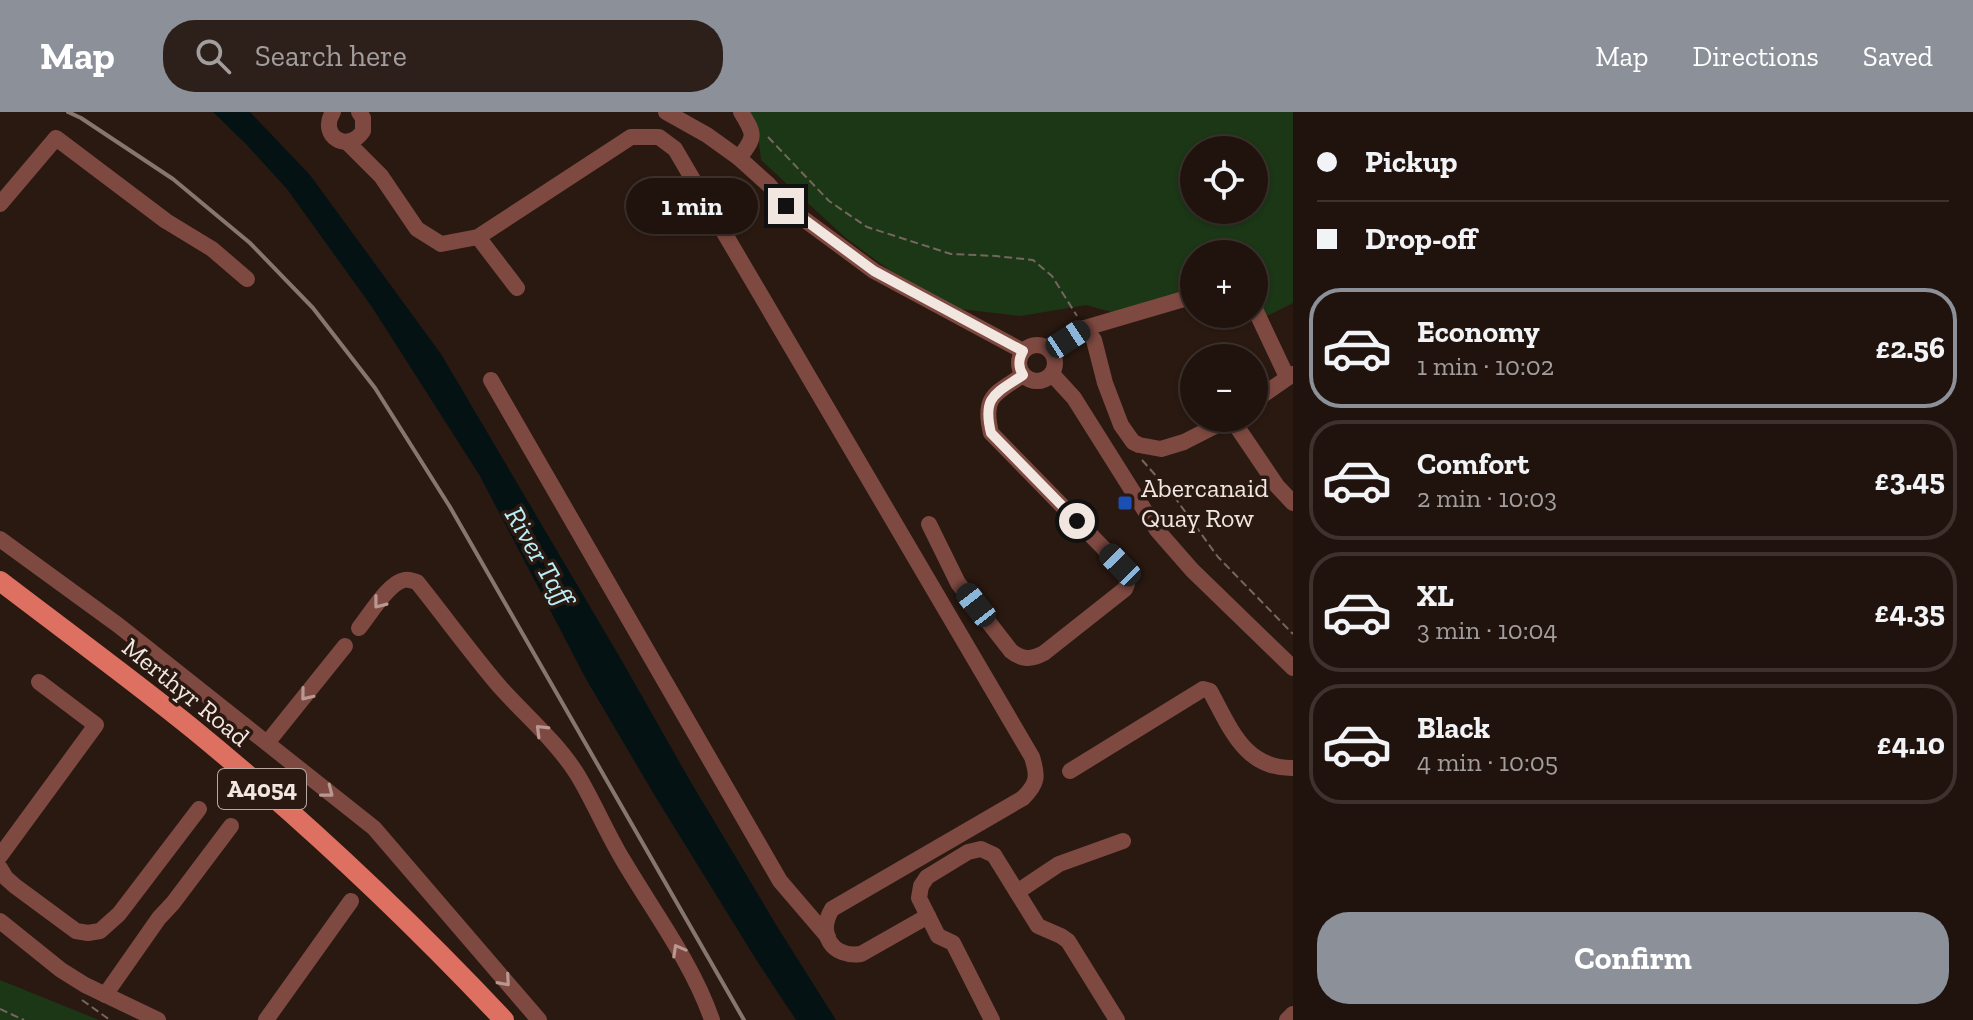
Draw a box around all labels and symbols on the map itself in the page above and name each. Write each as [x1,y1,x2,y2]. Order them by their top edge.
callout: 1 min [626,178,758,234]
route end [768,188,804,224]
car [1041,316,1095,362]
place label: Abercanaid Quay Row [1141,472,1268,534]
marker: Abercanaid Quay Row [1116,494,1134,512]
water label: River Taff [498,501,583,615]
route start [1059,503,1095,539]
car [1095,539,1145,591]
car [952,579,1000,631]
one-way arrow [374,594,388,609]
street label: Merthyr Road [116,631,256,753]
one-way arrow [301,686,316,700]
one-way arrow [536,725,551,739]
road number: A4054 [218,769,306,809]
one-way arrow [319,782,334,796]
one-way arrow [672,944,687,958]
one-way arrow [496,971,510,986]

